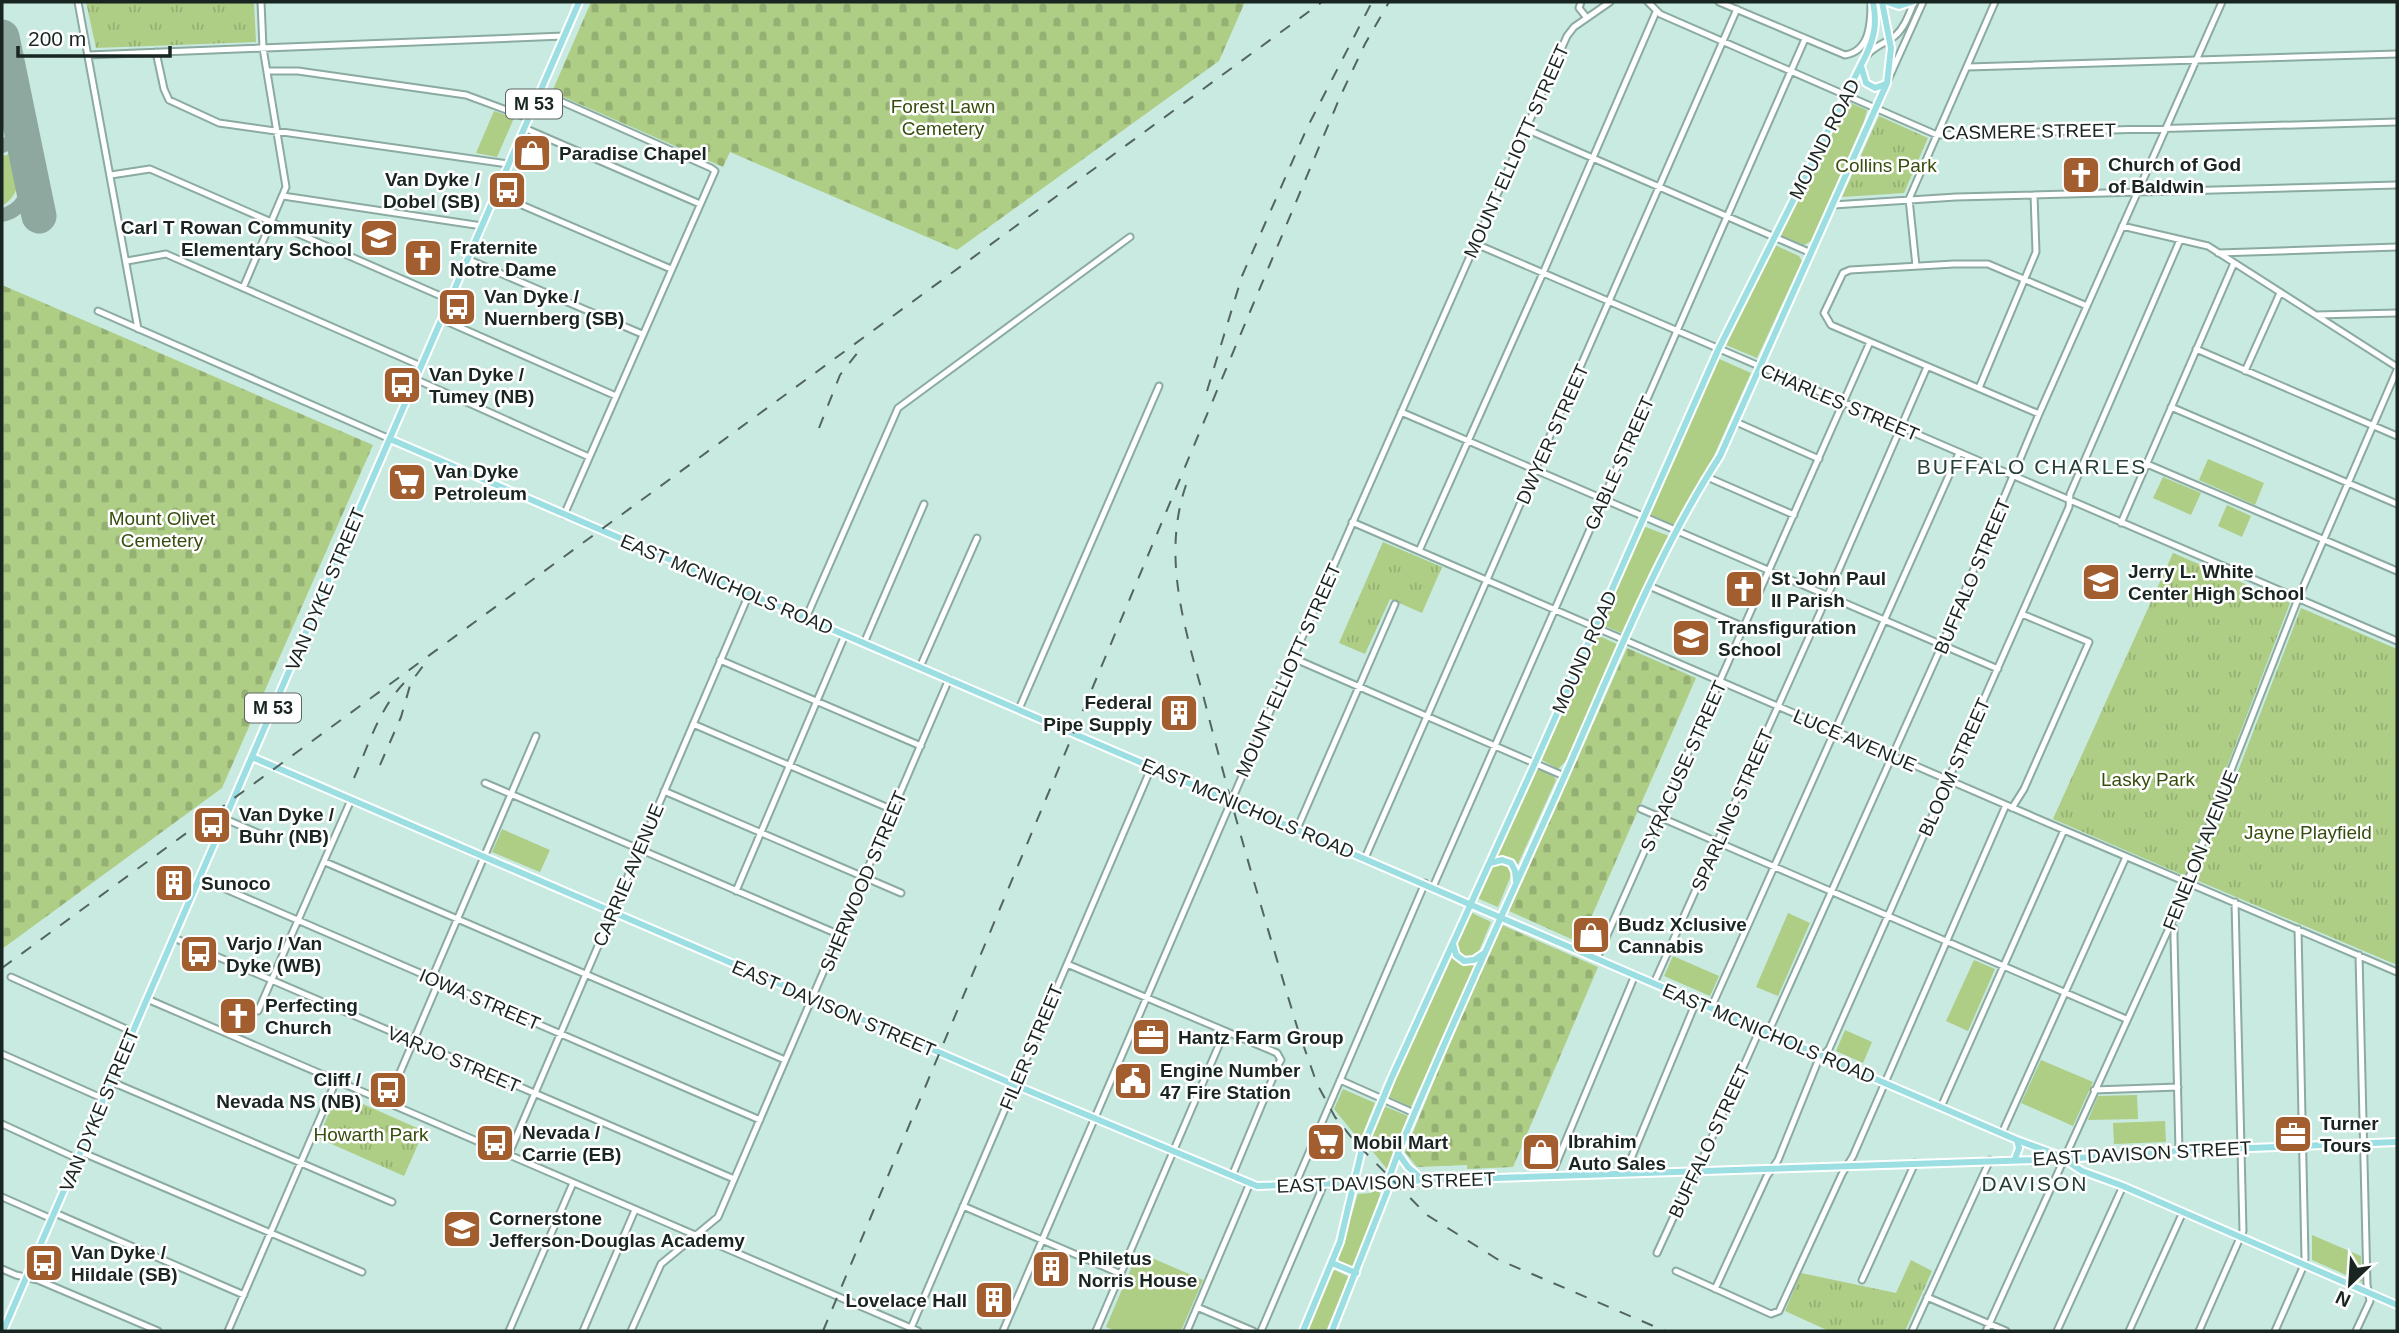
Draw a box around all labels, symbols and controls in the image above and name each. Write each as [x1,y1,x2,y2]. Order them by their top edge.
scale bar [18,14,170,58]
text: 200 m [28,27,86,50]
street label: MOUNT ELLIOTT STREET [1460,41,1573,261]
street label: MOUND ROAD [1785,76,1864,203]
road number: M 53 [506,90,562,119]
park label: Forest Lawn Cemetery [891,96,995,139]
street label: CASMERE STREET [1942,119,2117,144]
shop icon: Paradise Chapel [511,132,553,174]
place label: Paradise Chapel [559,143,707,164]
church icon: Church of God of Baldwin [2060,154,2102,196]
place label: Church of God of Baldwin [2108,154,2241,197]
park label: Collins Park [1835,155,1937,176]
place label: Van Dyke / Dobel (SB) [383,169,481,212]
bus stop icon: Van Dyke / Dobel (SB) [486,169,528,211]
place label: Carl T Rowan Community Elementary School [121,217,352,260]
school or university icon: Carl T Rowan Community Elementary School [358,217,400,259]
church icon: Fraternite Notre Dame [402,237,444,279]
place label: Fraternite Notre Dame [450,237,557,280]
bus stop icon: Van Dyke / Nuernberg (SB) [436,286,478,328]
place label: Van Dyke / Nuernberg (SB) [484,286,624,329]
street label: CHARLES STREET [1757,360,1923,445]
street label: DWYER STREET [1512,361,1593,507]
bus stop icon: Van Dyke / Tumey (NB) [381,364,423,406]
place label: Van Dyke / Tumey (NB) [429,364,534,407]
street label: GABLE STREET [1581,393,1658,533]
district label: BUFFALO CHARLES [1917,455,2147,478]
supermarket icon: Van Dyke Petroleum [386,461,428,503]
place label: Van Dyke Petroleum [434,461,527,504]
street label: BUFFALO STREET [1930,495,2015,657]
street label: VAN DYKE STREET [282,504,369,674]
park label: Mount Olivet Cemetery [109,508,216,551]
street label: EAST MCNICHOLS ROAD [617,530,836,639]
street label: MOUNT ELLIOTT STREET [1232,560,1345,780]
school or university icon: Jerry L. White Center High School [2080,561,2122,603]
place label: Jerry L. White Center High School [2128,561,2304,604]
church icon: St John Paul II Parish [1723,568,1765,610]
place label: St John Paul II Parish [1771,568,1886,611]
street label: MOUND ROAD [1548,588,1621,717]
school or university icon: Transfiguration School [1670,617,1712,659]
place label: Transfiguration School [1718,617,1856,660]
street label: SYRACUSE STREET [1636,677,1731,855]
place label: Federal Pipe Supply [1043,692,1152,735]
building icon: Federal Pipe Supply [1158,692,1200,734]
road number: M 53 [245,694,301,722]
street label: BLOOM STREET [1915,695,1994,839]
street label: LUCE AVENUE [1790,705,1919,776]
street label: SPARLING STREET [1687,726,1778,894]
street label: EAST MCNICHOLS ROAD [1138,754,1357,863]
street label: FENELON AVENUE [2159,767,2242,933]
park label: Lasky Park [2101,769,2195,790]
street label: SHERWOOD STREET [816,787,911,975]
street label: CARRIE AVENUE [589,801,668,950]
bus stop icon: Van Dyke / Buhr (NB) [191,804,233,846]
place label: Van Dyke / Buhr (NB) [239,804,335,847]
park label: Jayne Playfield [2244,822,2372,843]
building icon: Sunoco [153,862,195,904]
place label: Sunoco [201,873,271,894]
shop icon: Budz Xclusive Cannabis [1570,914,1612,956]
place label: Budz Xclusive Cannabis [1618,914,1747,957]
bus stop icon: Varjo / Van Dyke (WB) [178,933,220,975]
place label: Varjo / Van Dyke (WB) [226,933,322,976]
street label: EAST DAVISON STREET [729,956,939,1061]
street label: IOWA STREET [416,965,544,1035]
street label: EAST MCNICHOLS ROAD [1659,979,1878,1088]
street label: FILER STREET [996,981,1067,1113]
church icon: Perfecting Church [217,995,259,1037]
place label: Perfecting Church [265,995,358,1038]
office icon: Hantz Farm Group [1130,1016,1172,1058]
street label: VARJO STREET [384,1022,524,1097]
street label: VAN DYKE STREET [56,1025,143,1195]
place label: Hantz Farm Group [1178,1027,1344,1048]
public building icon: Engine Number 47 Fire Station [1112,1060,1154,1102]
place label: Engine Number 47 Fire Station [1160,1060,1301,1103]
street label: BUFFALO STREET [1665,1061,1754,1221]
place label: Cliff / Nevada NS (NB) [216,1069,362,1112]
bus stop icon: Cliff / Nevada NS (NB) [367,1069,409,1111]
office icon: Turner Tours [2272,1113,2314,1155]
place label: Turner Tours [2320,1113,2379,1156]
supermarket icon: Mobil Mart [1305,1121,1347,1163]
bus stop icon: Nevada / Carrie (EB) [474,1122,516,1164]
place label: Nevada / Carrie (EB) [522,1122,621,1165]
park label: Howarth Park [313,1124,429,1145]
shop icon: Ibrahim Auto Sales [1520,1131,1562,1173]
place label: Ibrahim Auto Sales [1568,1131,1666,1174]
place label: Mobil Mart [1353,1132,1449,1153]
street label: EAST DAVISON STREET [2032,1137,2252,1170]
street label: EAST DAVISON STREET [1276,1168,1496,1197]
district label: DAVISON [1982,1172,2088,1195]
school or university icon: Cornerstone Jefferson-Douglas Academy [441,1208,483,1250]
place label: Cornerstone Jefferson-Douglas Academy [489,1208,745,1251]
bus stop icon: Van Dyke / Hildale (SB) [23,1242,65,1284]
place label: Van Dyke / Hildale (SB) [71,1242,178,1285]
building icon: Philetus Norris House [1030,1248,1072,1290]
place label: Philetus Norris House [1078,1248,1197,1291]
north arrow [2315,1249,2385,1319]
building icon: Lovelace Hall [973,1279,1015,1321]
text: N [2332,1287,2354,1311]
place label: Lovelace Hall [846,1290,967,1311]

